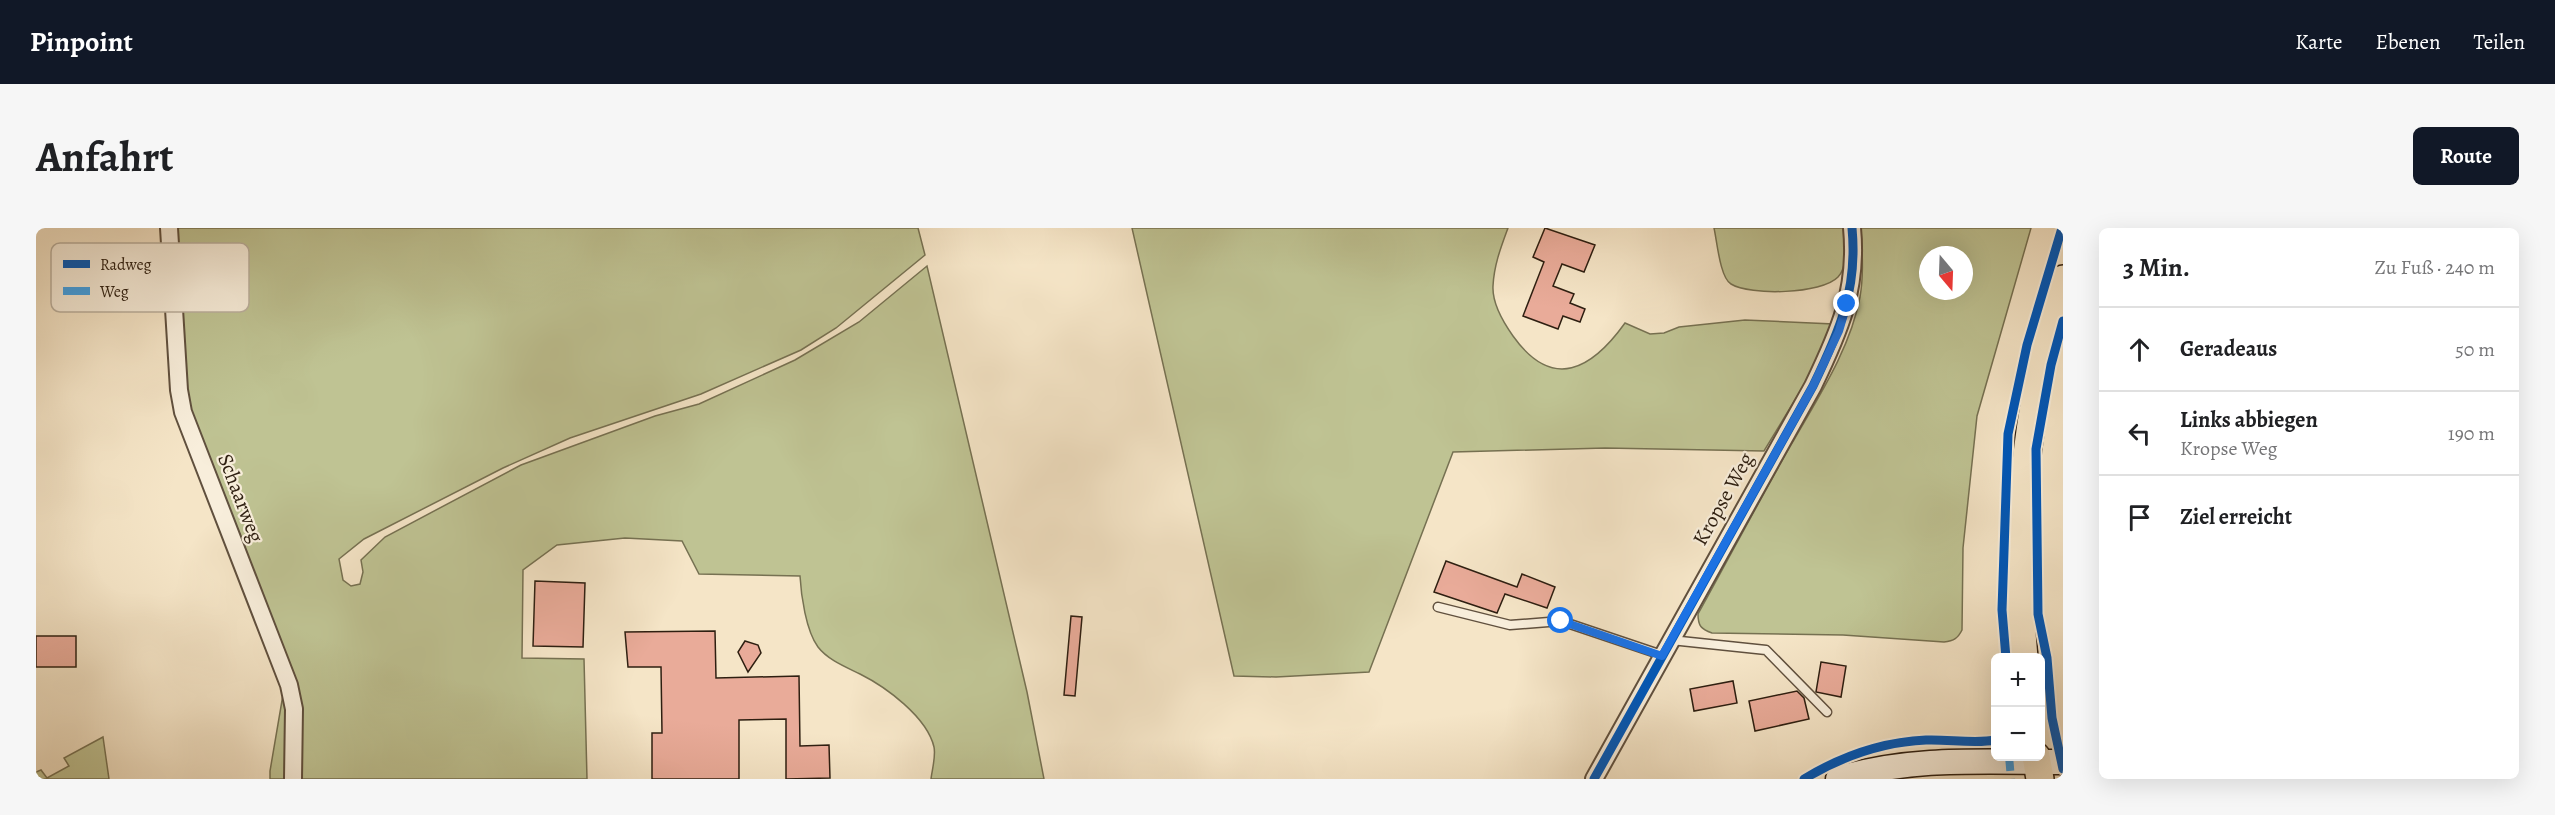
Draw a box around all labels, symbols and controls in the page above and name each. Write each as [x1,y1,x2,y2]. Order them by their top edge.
text: Pinpoint [30,23,133,61]
text: Karte [2295,28,2343,56]
text: Ebenen [2376,28,2440,56]
text: Teilen [2473,28,2525,56]
button: Route [2413,127,2519,185]
text: Anfahrt [36,128,173,185]
legend [51,243,249,312]
north arrow [1919,246,1973,300]
text: 3 Min. [2123,250,2190,285]
text: Radweg [100,254,152,276]
text: Zu Fuß · 240 m [2374,254,2495,281]
text: Weg [99,281,129,303]
route end [1833,290,1859,316]
icon: ahead [2123,333,2156,366]
text: Geradeaus [2180,334,2277,364]
text: 50 m [2455,336,2495,363]
text: Links abbiegen [2180,405,2318,435]
icon: left [2123,417,2156,450]
text: 190 m [2448,420,2495,447]
text: Kropse Weg [2180,435,2277,462]
street label: Kropse Weg [1686,447,1760,551]
street label: Schaarweg [211,450,271,547]
icon: arrive [2123,501,2156,534]
text: Ziel erreicht [2180,502,2292,532]
route start [1547,607,1573,633]
map controls [1991,653,2045,761]
button: + [1991,653,2045,707]
button: − [1991,707,2045,761]

